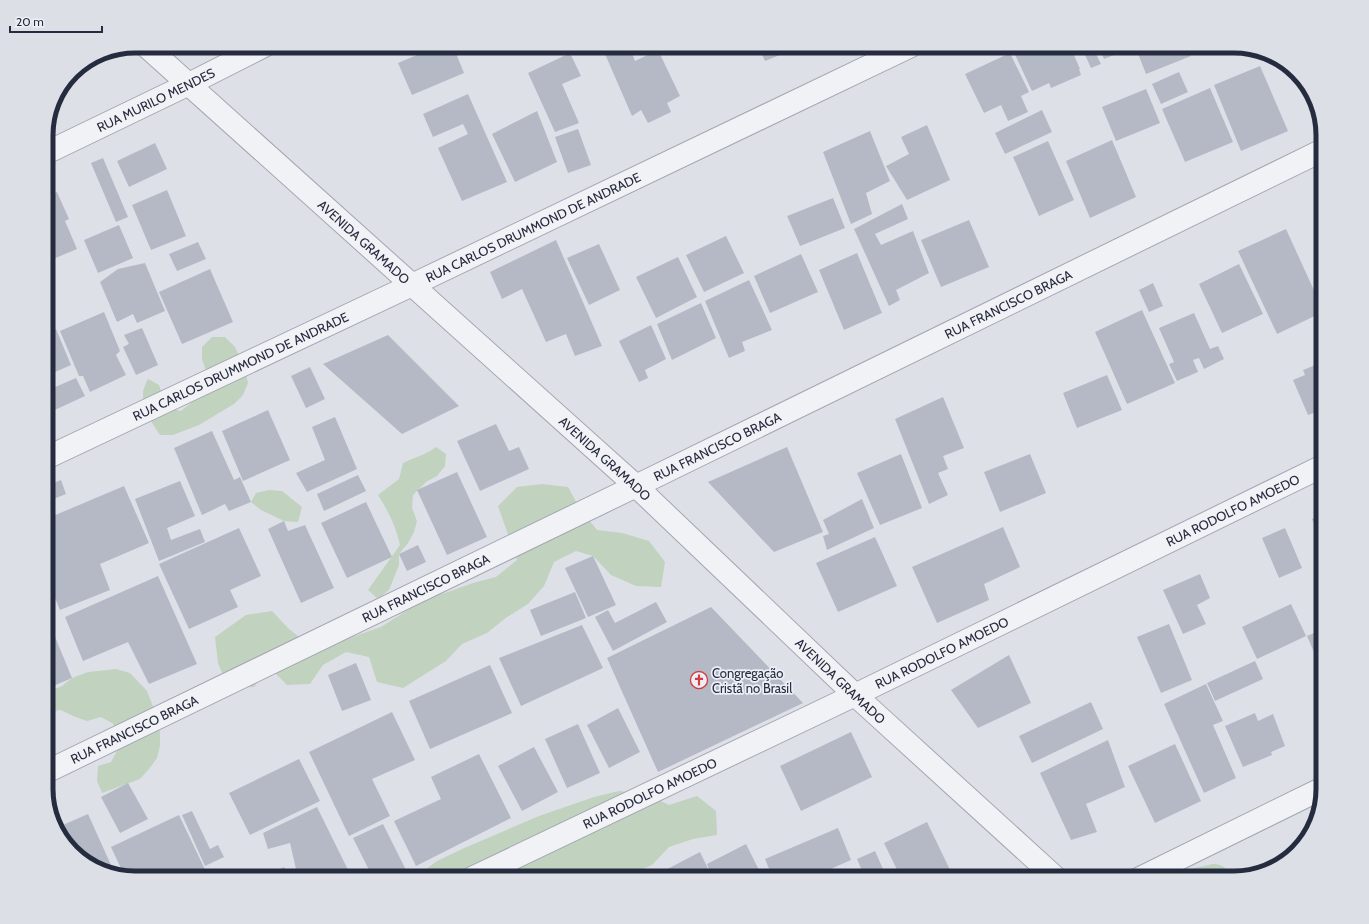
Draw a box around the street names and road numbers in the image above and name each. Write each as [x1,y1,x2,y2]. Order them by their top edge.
street label: RUA MURILO MENDES [94,64,218,135]
street label: RUA CARLOS DRUMMOND DE ANDRADE [423,169,643,285]
street label: AVENIDA GRAMADO [315,196,413,287]
street label: RUA FRANCISCO BRAGA [942,266,1075,342]
street label: RUA CARLOS DRUMMOND DE ANDRADE [130,308,351,424]
street label: RUA FRANCISCO BRAGA [651,408,783,484]
street label: AVENIDA GRAMADO [556,413,654,504]
street label: RUA RODOLFO AMOEDO [1163,471,1302,550]
street label: RUA FRANCISCO BRAGA [359,550,492,626]
street label: RUA RODOLFO AMOEDO [872,613,1011,692]
street label: AVENIDA GRAMADO [792,635,889,727]
street label: RUA FRANCISCO BRAGA [68,692,201,767]
street label: RUA RODOLFO AMOEDO [580,754,719,832]

